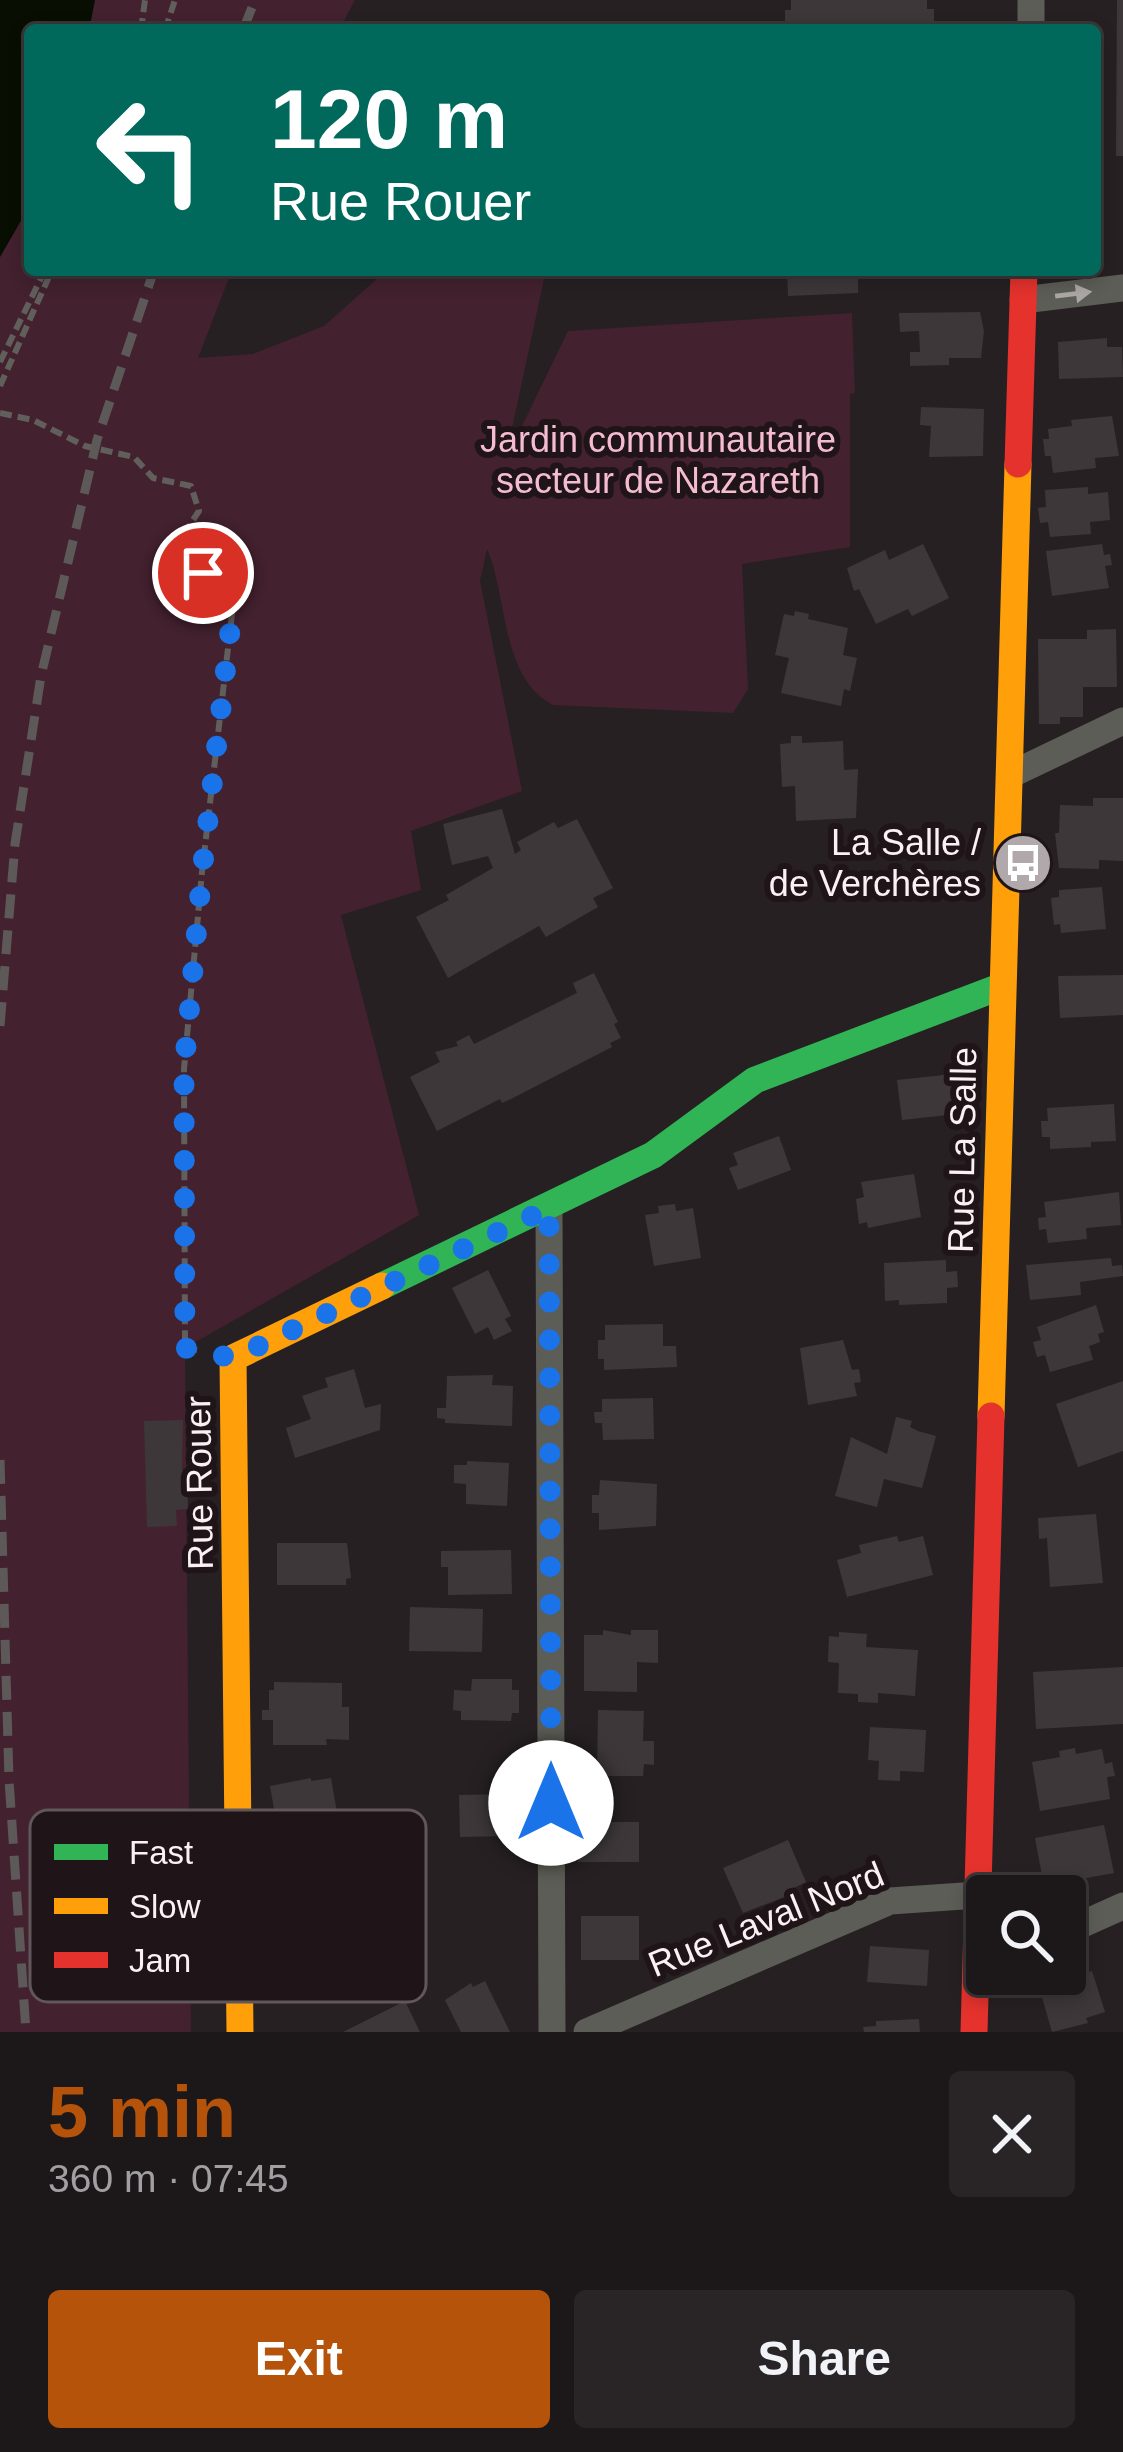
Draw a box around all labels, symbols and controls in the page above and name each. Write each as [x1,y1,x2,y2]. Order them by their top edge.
icon: left [72,72,228,228]
text: 120 m [270,72,508,166]
text: Rue Rouer [270,171,531,231]
one-way arrow [1055,284,1092,303]
park label: Jardin communautaire secteur de Nazareth [480,419,836,501]
pin [152,522,254,624]
icon: arrive [170,540,236,606]
place label: La Salle / de Verchères [769,822,981,904]
bus stop icon: La Salle / de Verchères [992,832,1054,894]
street label: Rue La Salle [940,1047,984,1253]
street label: Rue Rouer [177,1396,221,1570]
position arrow [488,1740,614,1866]
legend [30,1810,426,2002]
text: Fast [129,1834,193,1871]
street label: Rue Laval Nord [642,1853,890,1985]
map controls [966,1875,1086,1995]
button: search [966,1875,1086,1995]
text: Slow [129,1888,201,1925]
text: Jam [129,1942,191,1979]
button: close [949,2071,1075,2197]
text: 5 min [48,2072,236,2152]
text: 360 m · 07:45 [48,2157,289,2200]
button: Exit [48,2290,550,2428]
button: Share [574,2290,1075,2428]

